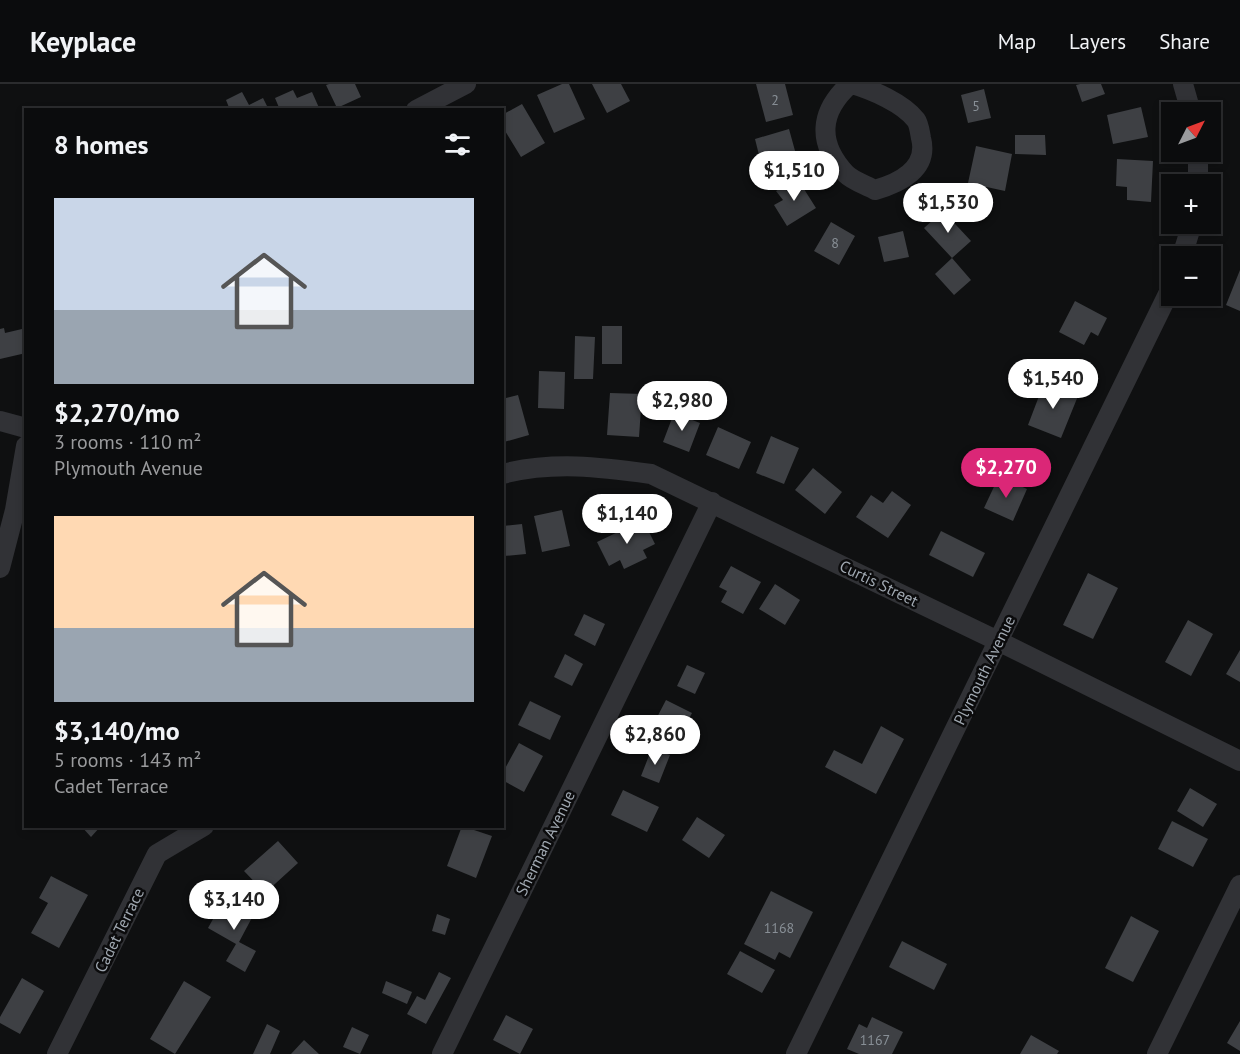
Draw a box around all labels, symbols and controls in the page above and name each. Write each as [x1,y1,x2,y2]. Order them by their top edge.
text: Keyplace [30,23,136,60]
text: Map [998,28,1036,55]
text: Layers [1069,28,1126,55]
text: Share [1159,28,1210,55]
house number: 2 [771,91,779,109]
house number: 5 [972,97,980,115]
north arrow [1161,102,1221,162]
map controls [1161,102,1221,306]
text: 8 homes [54,128,149,161]
icon: filters [441,128,474,161]
pin: $1,510 [745,151,843,202]
text: $1,510 [763,157,825,183]
button: + [1161,174,1221,234]
pin: $1,530 [899,183,997,234]
text: $1,530 [917,189,979,215]
house number: 8 [831,234,839,252]
icon: home [210,237,318,345]
button: − [1161,246,1221,306]
pin: $1,540 [1004,359,1102,410]
text: $1,540 [1022,365,1084,391]
pin: $2,980 [633,381,731,432]
text: $2,980 [651,387,713,413]
text: $2,270/mo [54,396,180,429]
text: 3 rooms · 110 m² [54,429,201,455]
pin: $2,270 [957,448,1055,499]
text: $2,270 [975,454,1037,480]
text: Plymouth Avenue [54,455,203,481]
pin: $1,140 [578,494,676,545]
text: $1,140 [596,500,658,526]
icon: home [210,555,318,663]
street label: Curtis Street [836,555,922,611]
street label: Plymouth Avenue [949,612,1019,728]
text: $3,140/mo [54,714,180,747]
pin: $2,860 [606,715,704,766]
text: $2,860 [624,721,686,747]
text: 5 rooms · 143 m² [54,747,201,773]
text: Cadet Terrace [54,773,168,799]
street label: Sherman Avenue [511,787,579,899]
pin: $3,140 [185,880,283,931]
street label: Cadet Terrace [90,884,148,976]
text: $3,140 [203,886,265,912]
house number: 1168 [764,919,794,937]
house number: 1167 [860,1031,890,1049]

